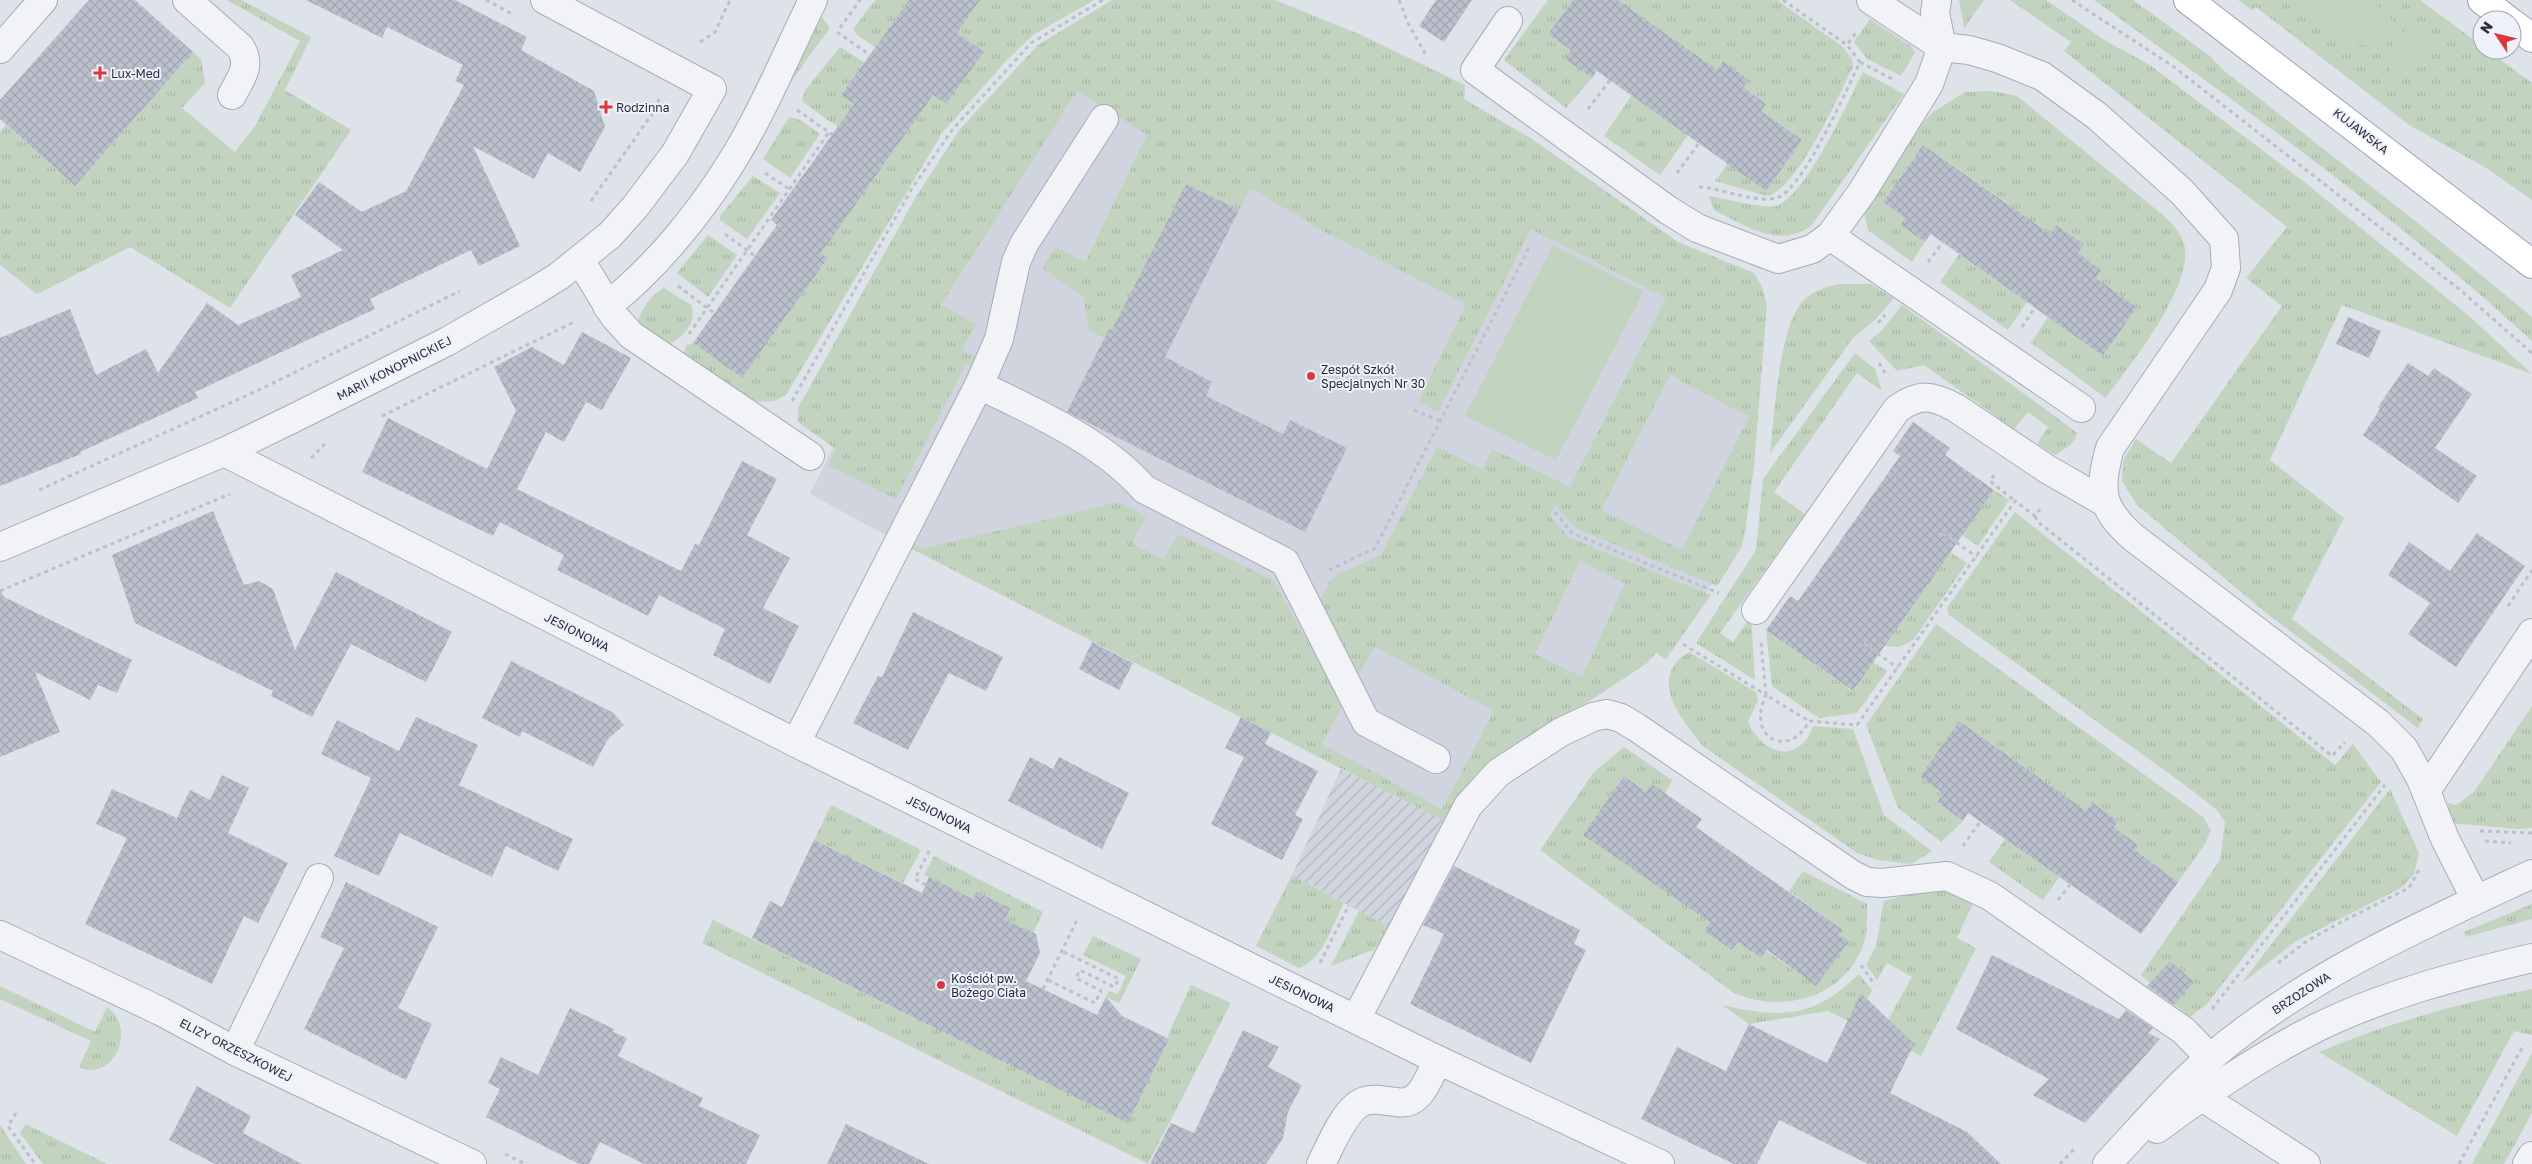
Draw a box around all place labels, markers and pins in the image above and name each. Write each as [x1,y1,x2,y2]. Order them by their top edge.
marker: Lux-Med [93,66,107,80]
place label: Lux-Med [111,66,160,81]
place label: Rodzinna [616,100,670,115]
marker: Rodzinna [600,101,612,113]
place label: Zespół Szkół Specjalnych Nr 30 [1321,362,1425,391]
marker: Zespół Szkół Specjalnych Nr 30 [1305,370,1317,382]
place label: Kościół pw. Bożego Ciała [951,971,1026,1000]
marker: Kościół pw. Bożego Ciała [935,979,947,991]

